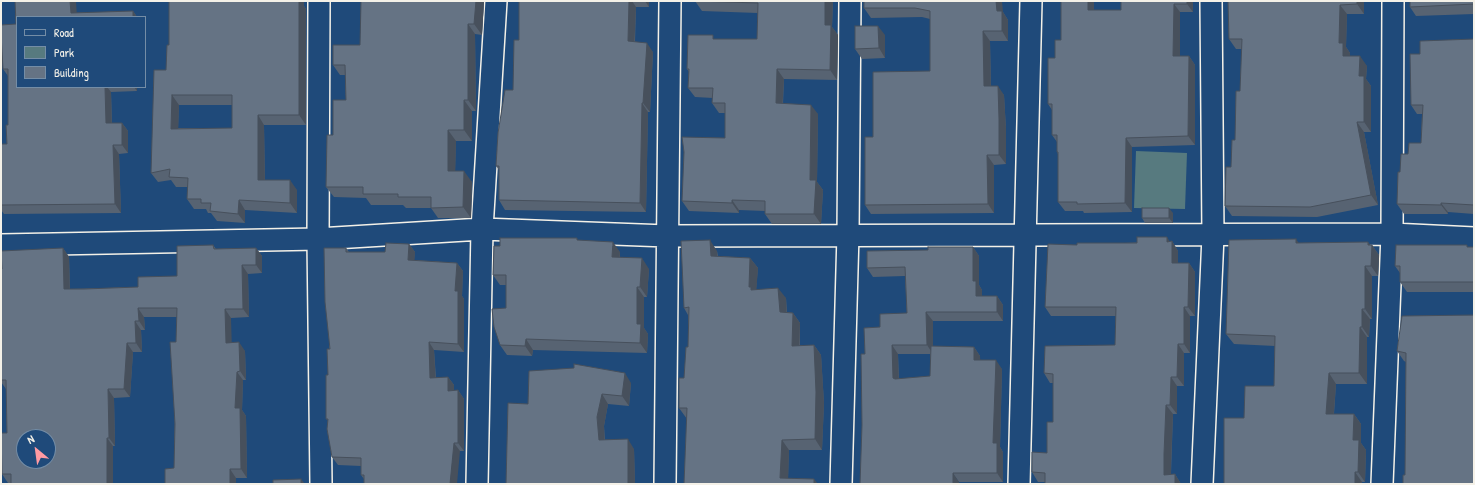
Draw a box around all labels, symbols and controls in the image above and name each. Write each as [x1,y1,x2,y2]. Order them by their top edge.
legend [16,16,146,88]
text: Road [54,24,74,41]
text: Park [54,44,74,61]
text: Building [54,64,89,81]
north arrow [16,429,56,469]
text: N [25,432,37,447]

